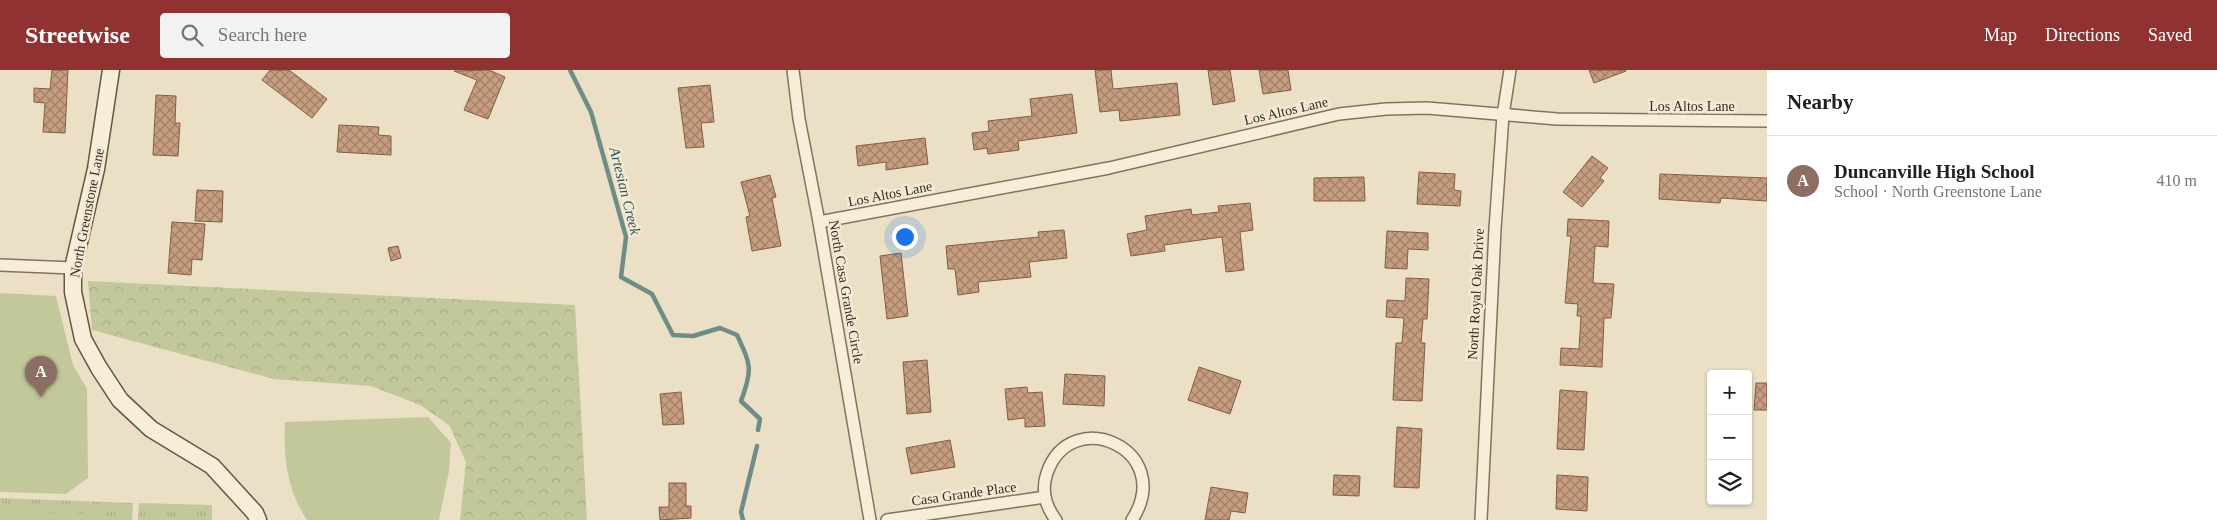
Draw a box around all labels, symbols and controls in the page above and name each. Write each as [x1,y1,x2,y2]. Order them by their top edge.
search box [160,13,510,58]
icon: search [178,21,206,49]
text: Streetwise [25,22,130,48]
text: Search here [218,24,307,45]
text: Map [1984,25,2017,45]
text: Directions [2045,25,2120,45]
text: Saved [2148,25,2192,45]
text: Nearby [1787,90,1854,114]
street label: Los Altos Lane [1243,94,1329,128]
street label: Los Altos Lane [1649,99,1735,114]
water label: Artesian Creek [606,145,644,237]
street label: North Greenstone Lane [67,147,107,279]
text: Duncanville High School [1834,161,2035,182]
text: A [1797,172,1809,189]
text: 410 m [2157,172,2197,189]
street label: Los Altos Lane [847,178,933,210]
text: School · North Greenstone Lane [1834,183,2042,200]
street label: North Casa Grande Circle [826,219,866,365]
your location [892,224,918,250]
street label: North Royal Oak Drive [1465,228,1487,360]
pin: A [25,356,57,397]
map controls [1707,370,1752,505]
button: + [1707,370,1752,415]
button: − [1707,415,1752,460]
button: layers [1707,460,1752,505]
street label: Casa Grande Place [911,479,1017,509]

